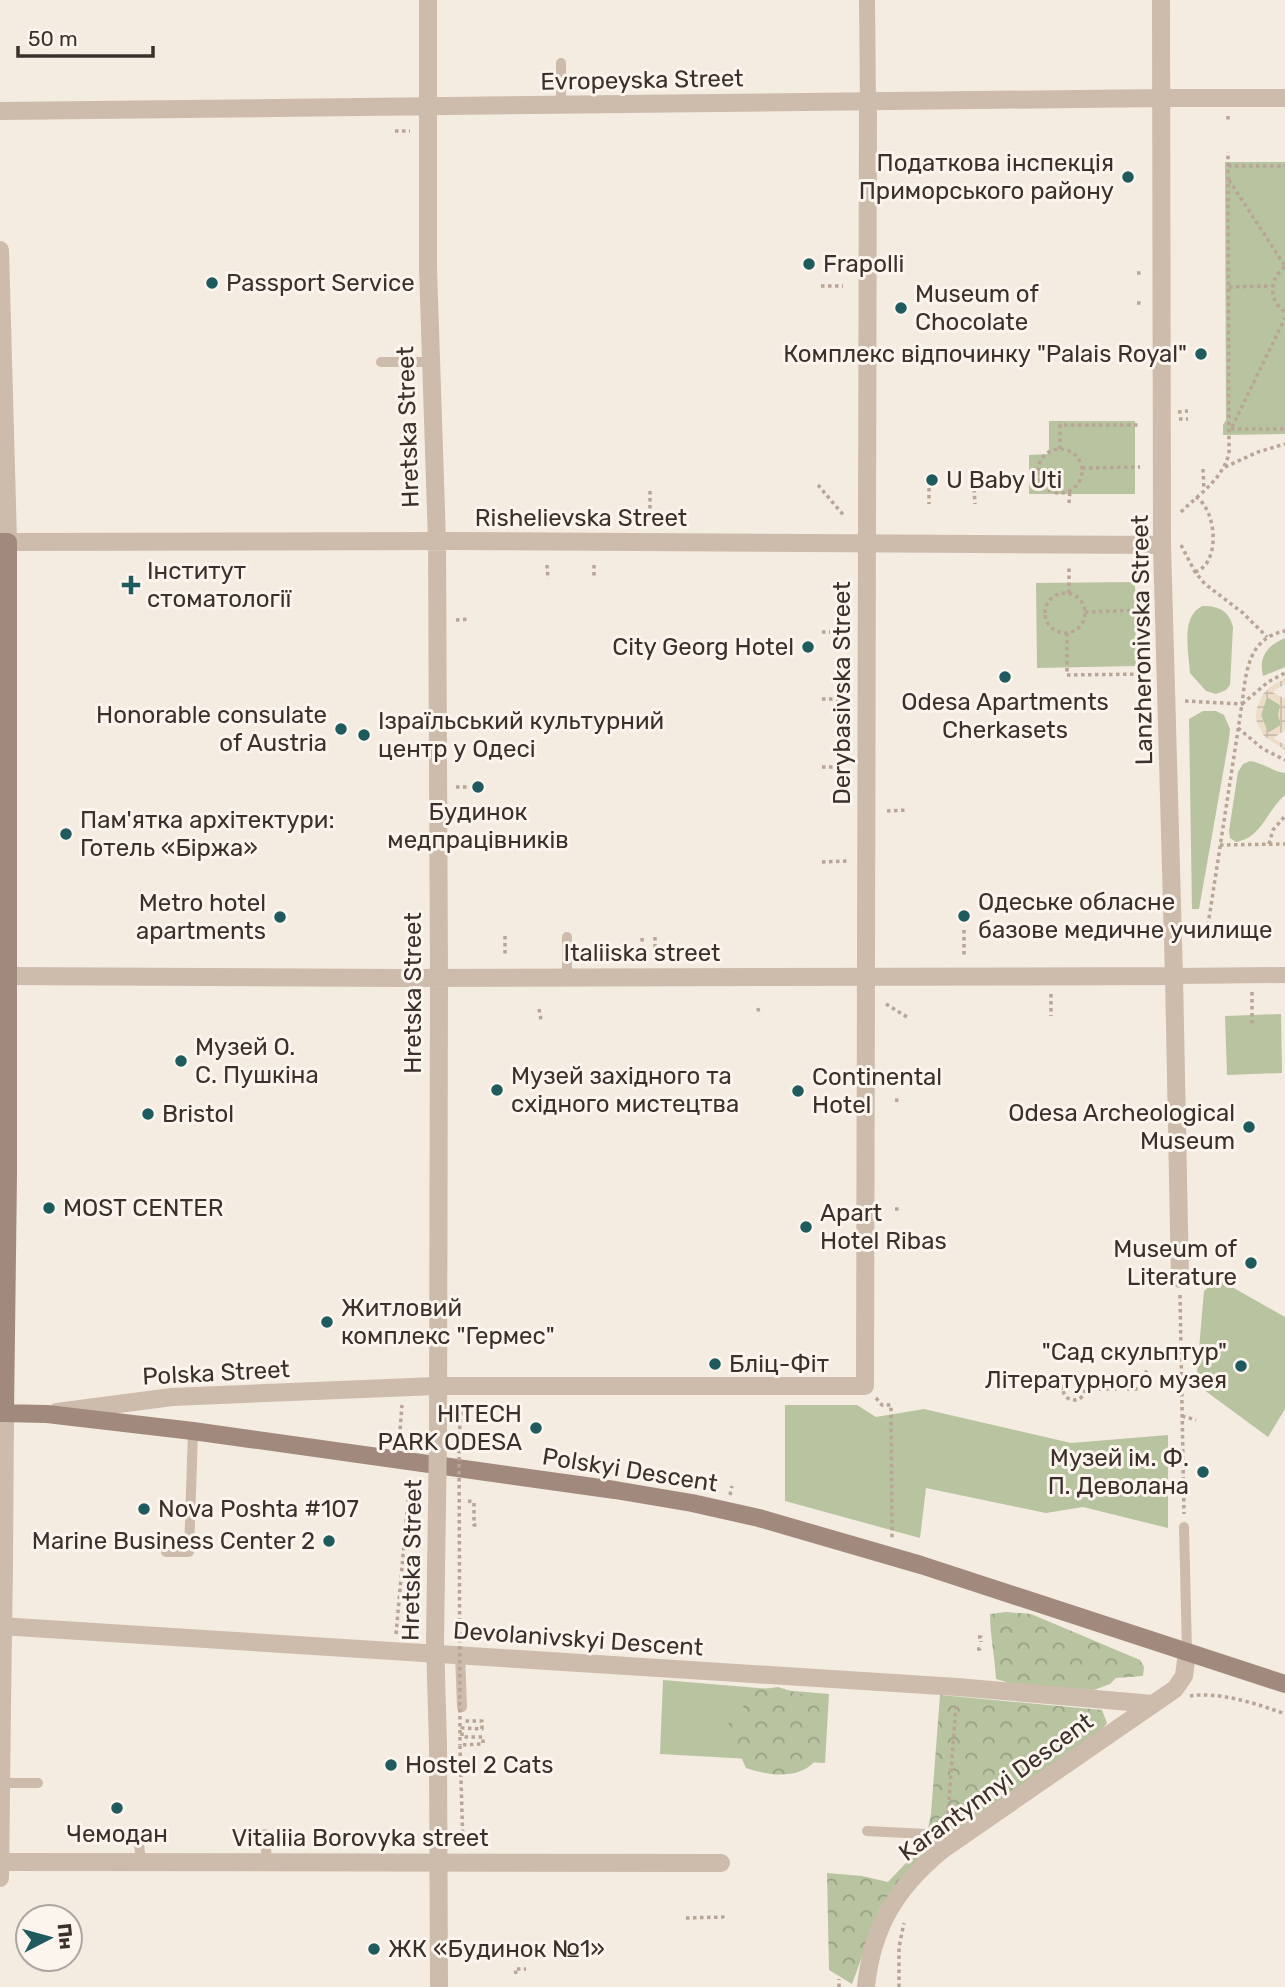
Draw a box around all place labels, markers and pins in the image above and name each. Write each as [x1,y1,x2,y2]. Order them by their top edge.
place label: Податкова інспекція Приморського району [859,149,1114,205]
marker: Податкова інспекція Приморського району [1120,169,1136,185]
place label: Frapolli [823,250,904,278]
marker: Frapolli [801,256,817,272]
place label: Passport Service [226,269,415,297]
marker: Passport Service [204,275,220,291]
place label: Museum of Chocolate [915,280,1039,336]
marker: Museum of Chocolate [893,300,909,316]
place label: Комплекс відпочинку "Palais Royal" [783,340,1187,368]
marker: Комплекс відпочинку "Palais Royal" [1193,346,1209,362]
place label: U Baby Uti [946,466,1062,494]
marker: U Baby Uti [924,472,940,488]
place label: Інститут стоматології [147,557,293,613]
marker: Інститут стоматології [121,575,141,595]
place label: City Georg Hotel [612,633,794,661]
marker: City Georg Hotel [800,639,816,655]
marker: Odesa Apartments Cherkasets [997,669,1013,685]
place label: Odesa Apartments Cherkasets [901,688,1109,744]
place label: Honorable consulate of Austria [96,701,327,757]
place label: Ізраїльський культурний центр у Одесі [378,707,664,763]
marker: Honorable consulate of Austria [333,721,349,737]
marker: Ізраїльський культурний центр у Одесі [356,727,372,743]
marker: Будинок медпрацівників [470,779,486,795]
place label: Будинок медпрацівників [387,798,569,854]
place label: Пам'ятка архітектури: Готель «Біржа» [80,806,335,862]
marker: Пам'ятка архітектури: Готель «Біржа» [58,826,74,842]
place label: Одеське обласне базове медичне училище [978,888,1272,944]
place label: Metro hotel apartments [136,889,266,945]
marker: Одеське обласне базове медичне училище [956,908,972,924]
marker: Metro hotel apartments [272,909,288,925]
place label: Музей О. С. Пушкіна [195,1033,319,1089]
marker: Музей О. С. Пушкіна [173,1053,189,1069]
place label: Музей західного та східного мистецтва [511,1062,739,1118]
place label: Continental Hotel [812,1063,942,1119]
marker: Музей західного та східного мистецтва [489,1082,505,1098]
marker: Continental Hotel [790,1083,806,1099]
place label: Odesa Archeological Museum [1008,1099,1235,1155]
place label: Bristol [162,1100,234,1128]
marker: Bristol [140,1106,156,1122]
marker: Odesa Archeological Museum [1241,1119,1257,1135]
place label: MOST CENTER [63,1194,224,1222]
place label: Apart Hotel Ribas [820,1199,947,1255]
marker: MOST CENTER [41,1200,57,1216]
marker: Apart Hotel Ribas [798,1219,814,1235]
place label: Museum of Literature [1113,1235,1238,1291]
marker: Museum of Literature [1243,1255,1259,1271]
place label: Житловий комплекс "Гермес" [341,1294,555,1350]
marker: Житловий комплекс "Гермес" [319,1314,335,1330]
place label: "Сад скульптур" Літературного музея [985,1338,1227,1394]
place label: Бліц-Фіт [729,1350,829,1378]
marker: Бліц-Фіт [707,1356,723,1372]
marker: "Сад скульптур" Літературного музея [1233,1358,1249,1374]
place label: HITECH PARK ODESA [378,1400,522,1456]
marker: HITECH PARK ODESA [528,1420,544,1436]
place label: Музей ім. Ф. П. Деволана [1048,1444,1189,1500]
marker: Музей ім. Ф. П. Деволана [1195,1464,1211,1480]
place label: Nova Poshta #107 [158,1495,359,1523]
marker: Nova Poshta #107 [136,1501,152,1517]
place label: Marine Business Center 2 [32,1527,315,1555]
marker: Marine Business Center 2 [321,1533,337,1549]
place label: Hostel 2 Cats [405,1751,553,1779]
marker: Hostel 2 Cats [383,1757,399,1773]
marker: Чемодан [109,1800,125,1816]
place label: Чемодан [66,1820,168,1848]
place label: ЖК «Будинок №1» [388,1935,605,1963]
marker: ЖК «Будинок №1» [366,1941,382,1957]

